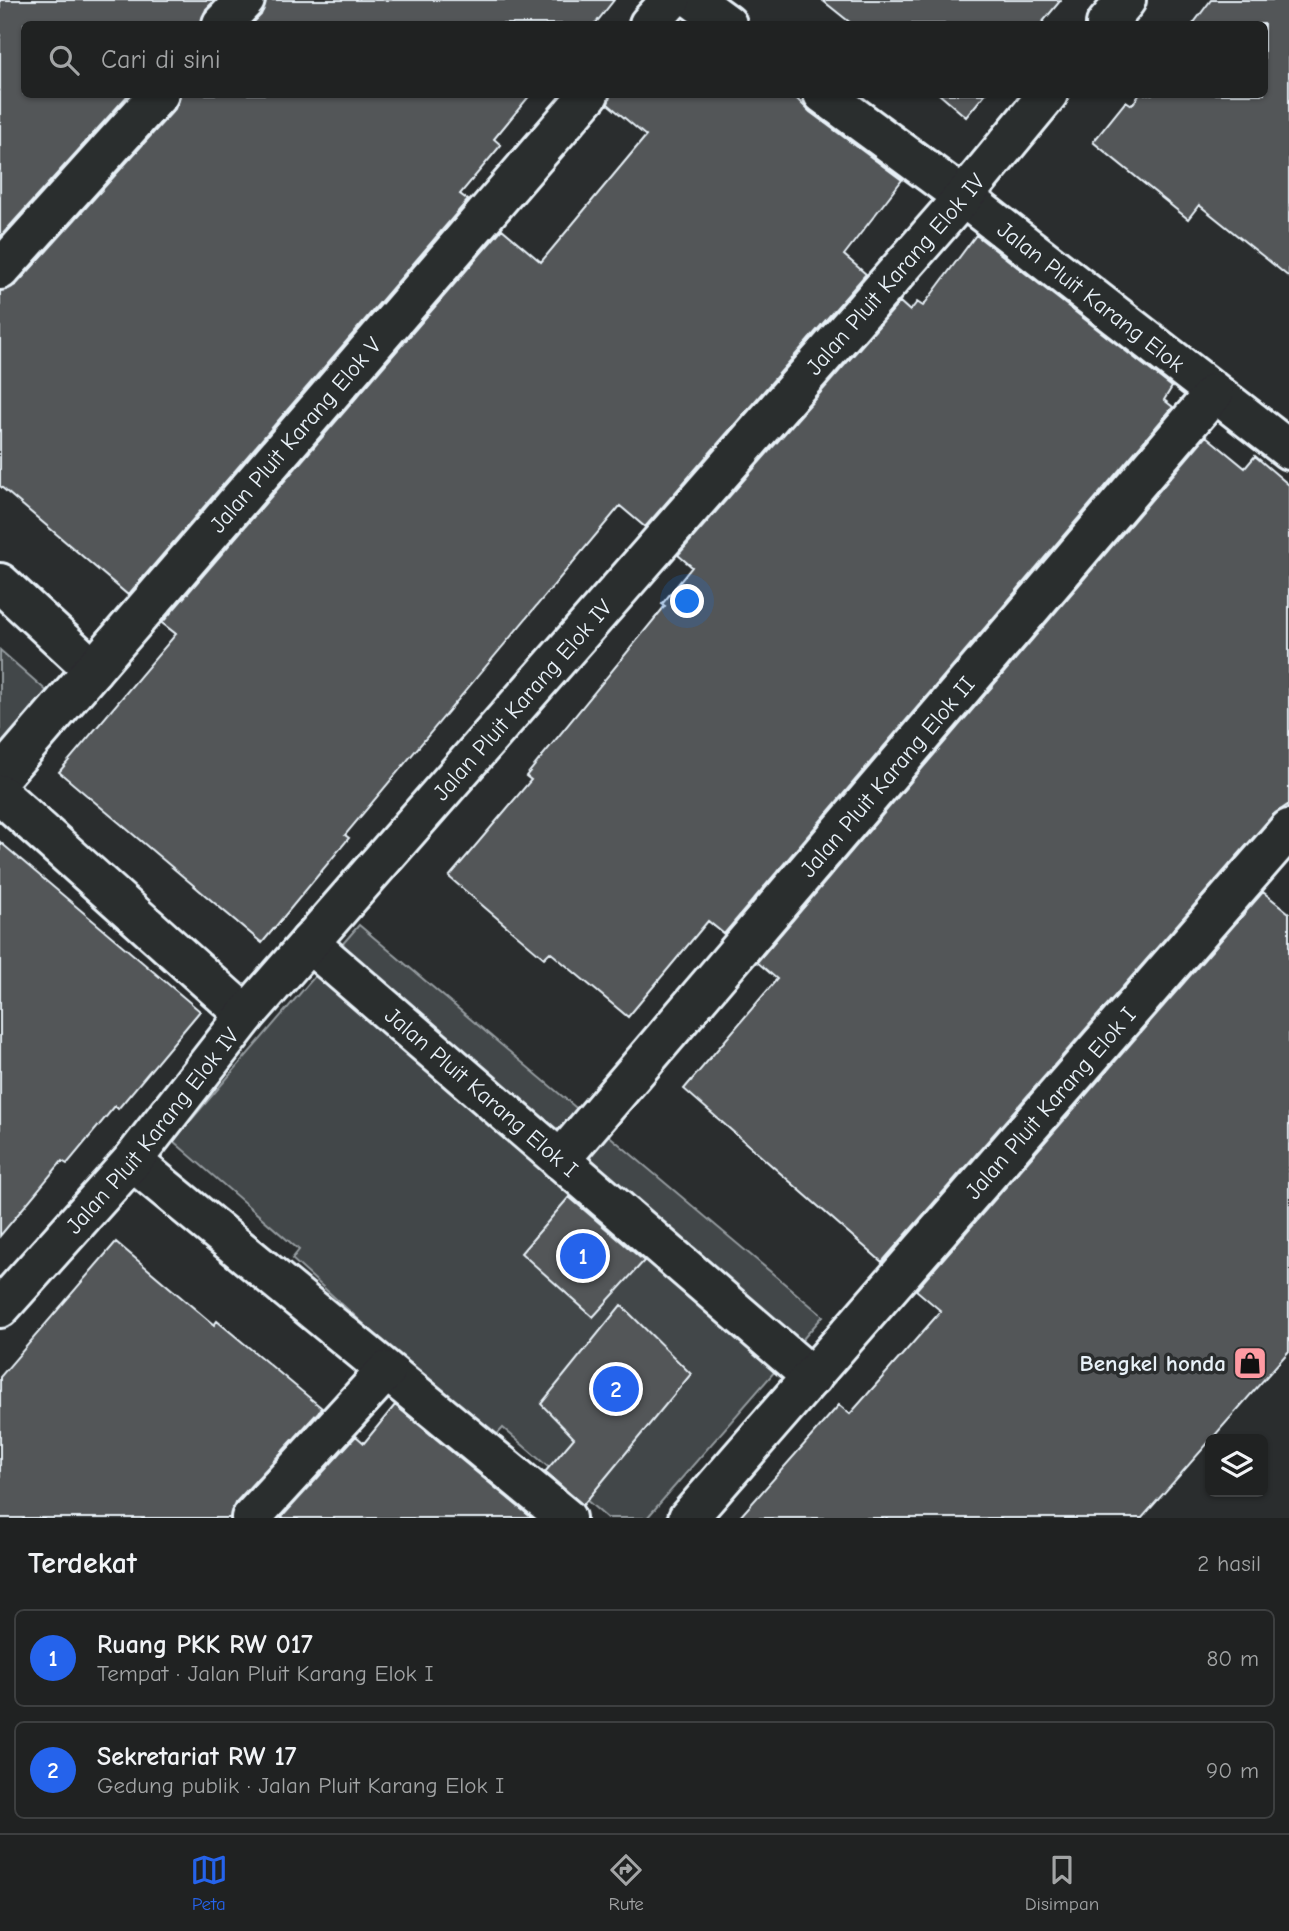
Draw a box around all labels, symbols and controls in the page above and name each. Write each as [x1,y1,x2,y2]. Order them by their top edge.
search box [21,21,1268,98]
icon: search [45,41,83,79]
text: Cari di sini [101,45,221,75]
street label: Jalan Pluit Karang Elok IV [800,167,991,380]
street label: Jalan Pluit Karang Elok [992,216,1190,377]
street label: Jalan Pluit Karang Elok V [204,331,387,538]
your location [670,584,704,618]
street label: Jalan Pluit Karang Elok IV [427,593,618,806]
street label: Jalan Pluit Karang Elok II [794,671,980,882]
street label: Jalan Pluit Karang Elok I [380,1001,584,1182]
street label: Jalan Pluit Karang Elok I [959,1001,1141,1204]
street label: Jalan Pluit Karang Elok IV [60,1022,245,1239]
pin: 1 [560,1230,606,1282]
shop icon: Bengkel honda [1231,1344,1269,1382]
place label: Bengkel honda [1080,1350,1226,1377]
pin: 2 [593,1363,639,1415]
map controls [1205,1434,1268,1497]
button: layers [1205,1434,1268,1497]
text: Terdekat [28,1546,137,1581]
text: 2 hasil [1197,1550,1261,1577]
text: Ruang PKK RW 017 [97,1630,313,1660]
text: 1 [48,1645,58,1672]
text: 80 m [1206,1645,1259,1672]
text: Tempat · Jalan Pluit Karang Elok I [97,1660,433,1687]
text: Sekretariat RW 17 [97,1742,296,1772]
text: 2 [47,1757,59,1784]
text: 90 m [1206,1757,1259,1784]
text: Gedung publik · Jalan Pluit Karang Elok I [97,1772,504,1799]
tab: Peta [190,1851,228,1915]
tab: Rute [607,1851,645,1915]
tab: Disimpan [1025,1851,1099,1915]

